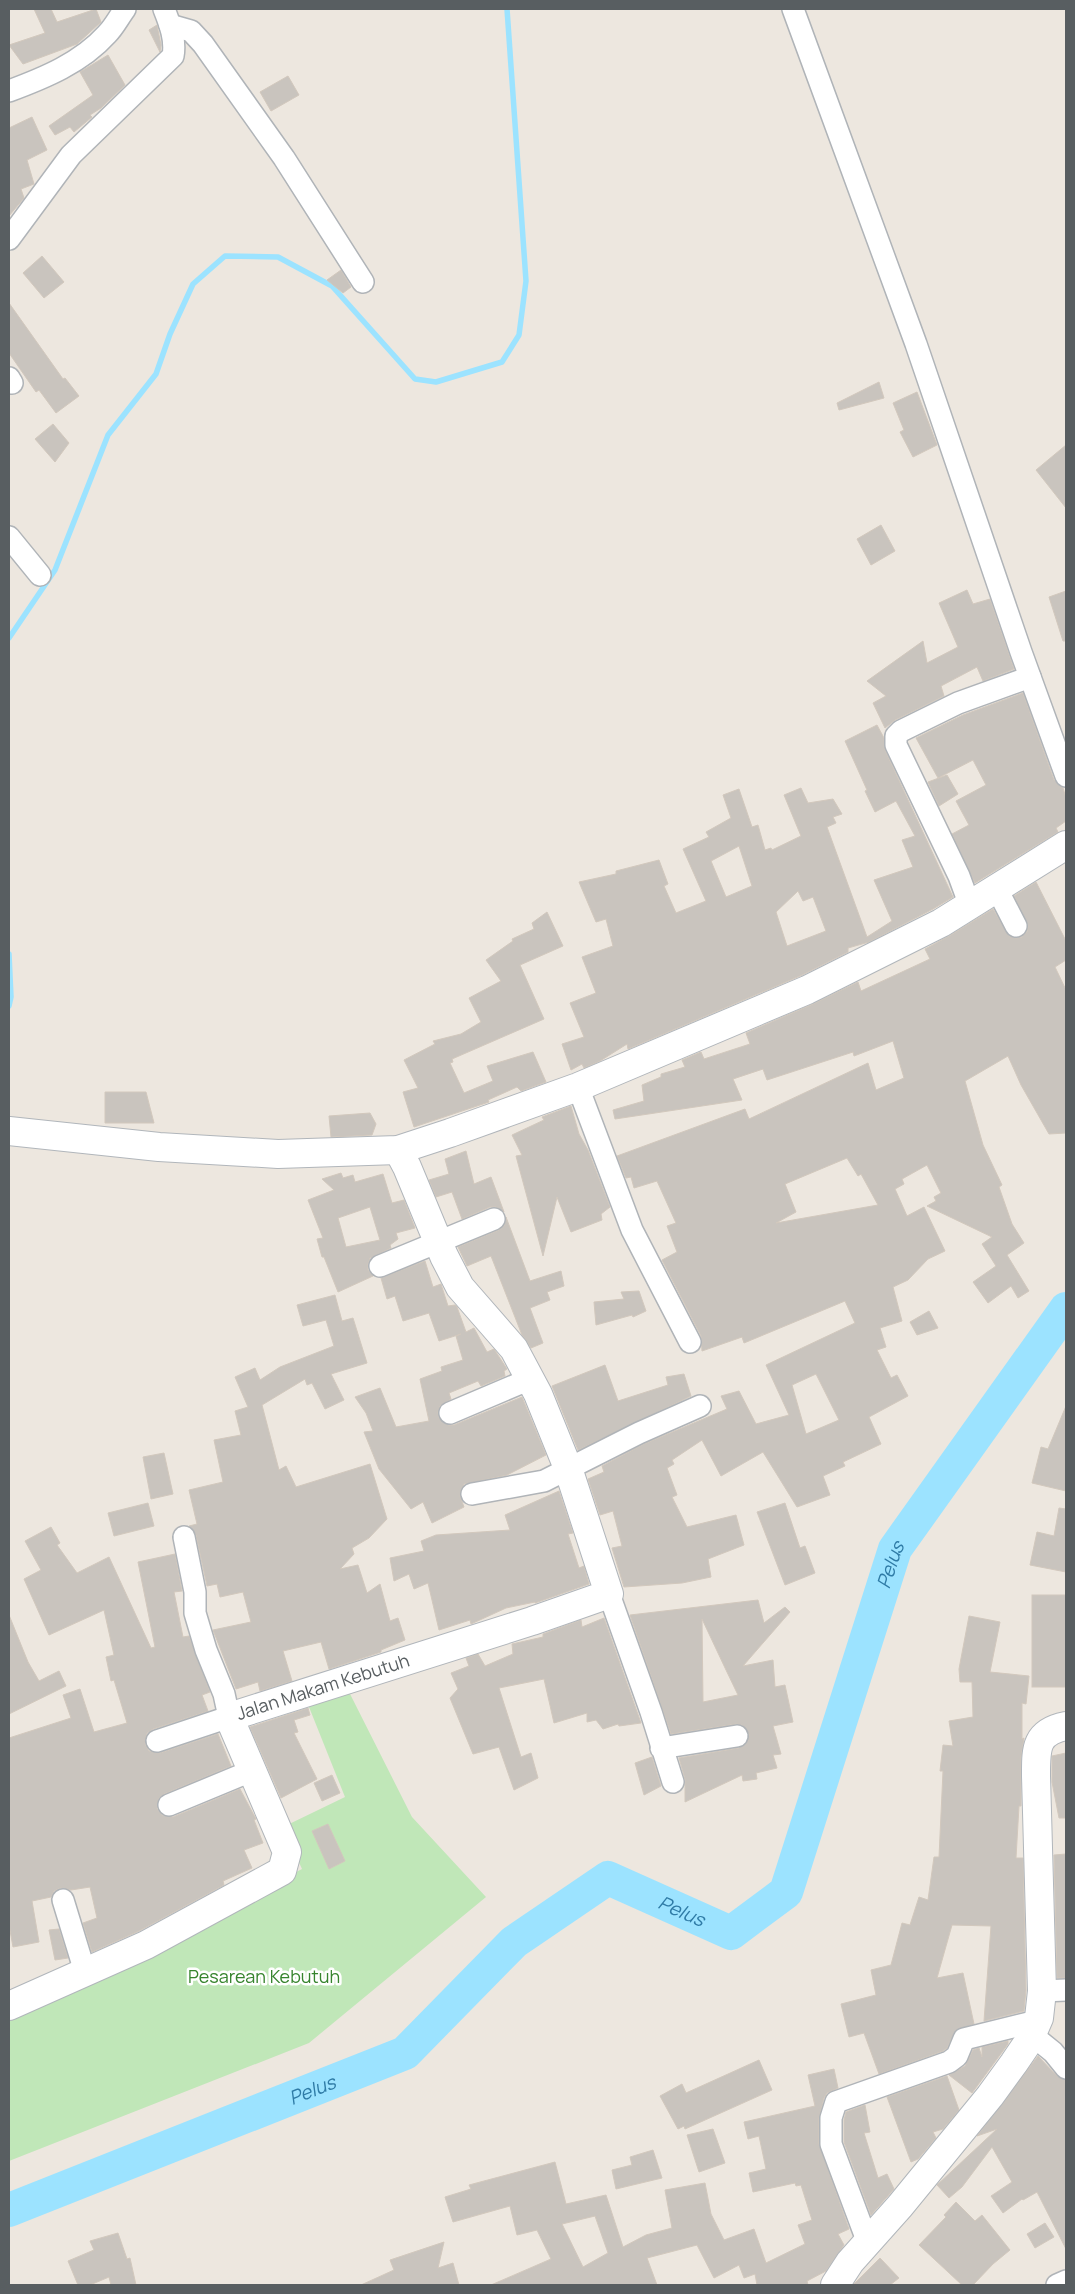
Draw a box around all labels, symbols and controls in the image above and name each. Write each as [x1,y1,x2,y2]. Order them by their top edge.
water label: Pelus [870,1534,911,1592]
street label: Jalan Makam Kebutuh [233,1648,412,1725]
water label: Pelus [654,1889,711,1933]
park label: Pesarean Kebutuh [188,1964,340,1988]
water label: Pelus [285,2068,341,2111]

